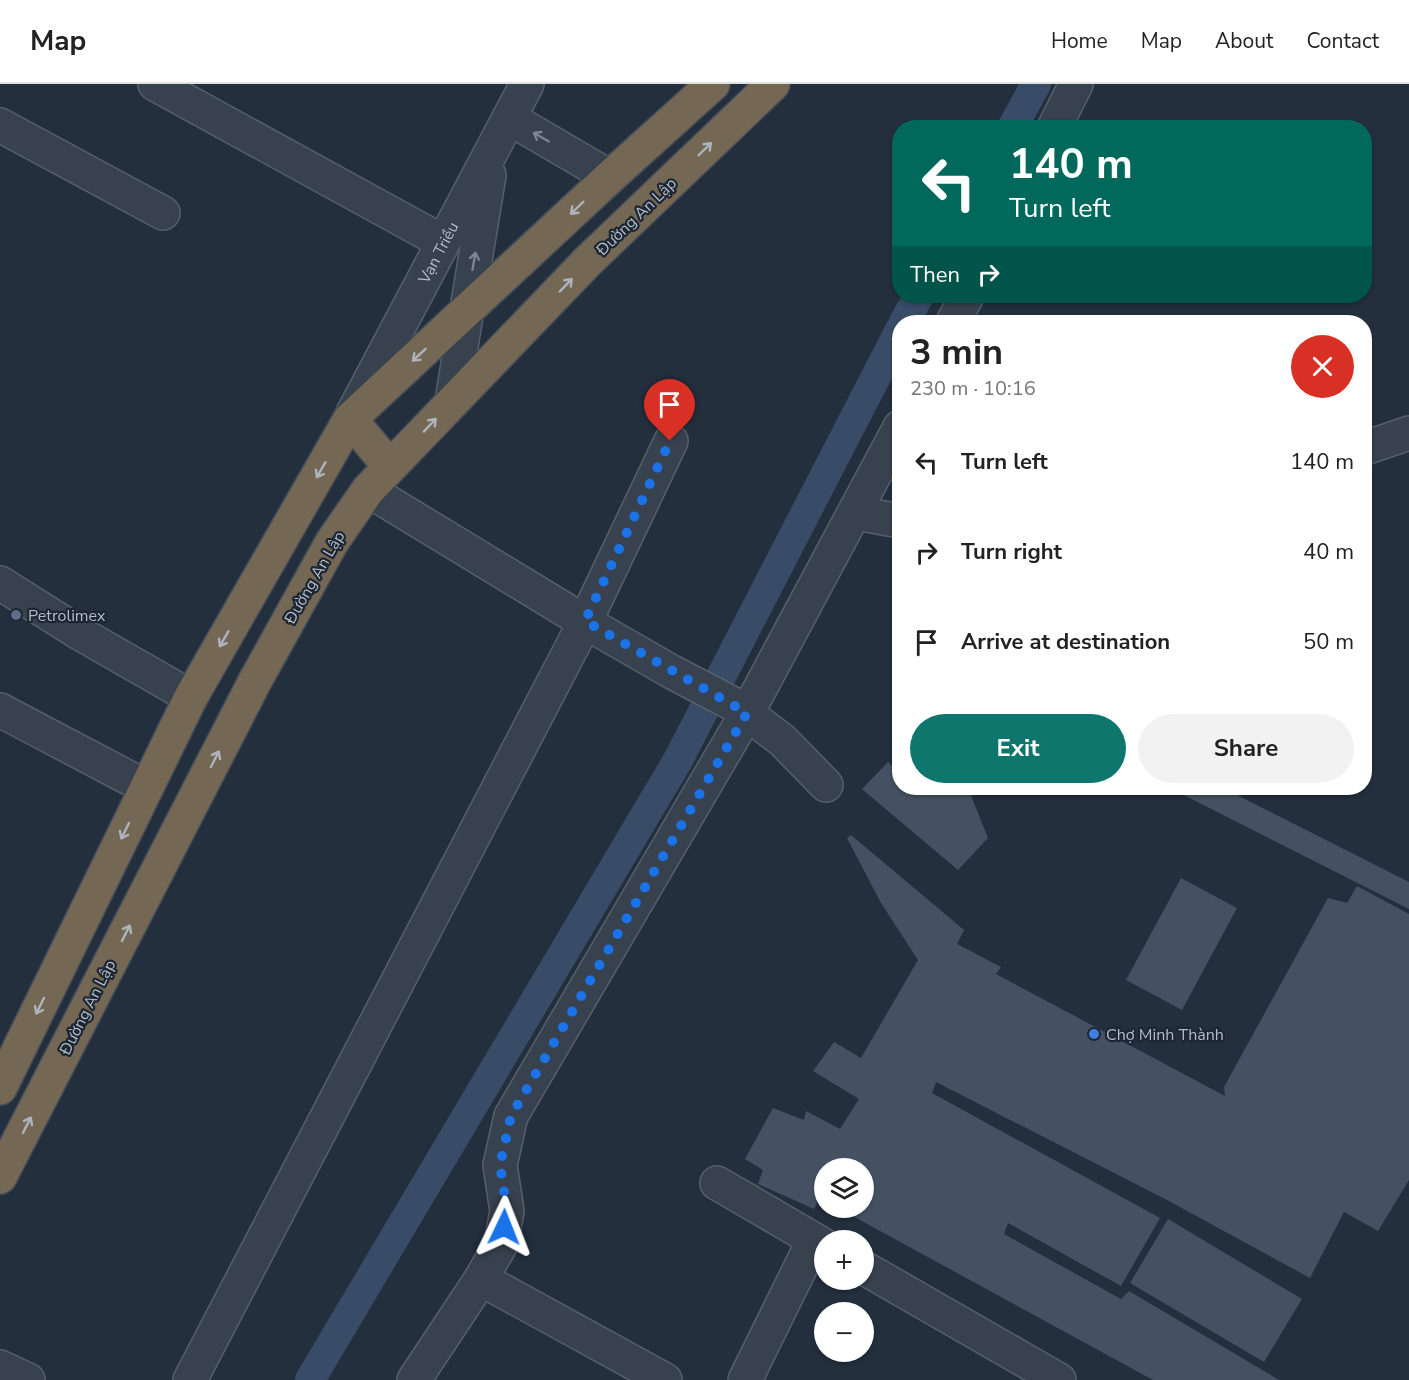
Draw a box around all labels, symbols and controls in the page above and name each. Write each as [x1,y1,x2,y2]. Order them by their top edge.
text: Map [30,22,86,60]
text: Home [1051,27,1108,55]
text: Map [1141,27,1182,55]
text: About [1215,27,1273,55]
text: Contact [1306,27,1379,55]
one-way arrow [533,130,550,142]
text: 140 m [1009,136,1133,193]
one-way arrow [698,142,713,156]
icon: left [910,144,988,222]
street label: Đường An Lập [591,173,682,261]
text: Turn left [1009,190,1110,227]
one-way arrow [570,201,585,215]
street label: Vạn Triều [413,218,464,289]
one-way arrow [469,251,480,271]
icon: right [972,258,1005,291]
text: Then [910,260,960,290]
one-way arrow [558,277,573,292]
text: 3 min [910,328,1003,377]
button: close [1291,335,1354,398]
one-way arrow [411,348,426,362]
text: 230 m · 10:16 [910,375,1036,402]
pin [644,379,695,441]
icon: arrive [653,388,686,421]
one-way arrow [422,417,437,432]
icon: left [910,446,943,479]
text: Turn left [961,447,1048,477]
text: 140 m [1290,447,1354,477]
one-way arrow [314,461,326,478]
street label: Đường An Lập [279,527,350,629]
icon: right [910,536,943,569]
text: Turn right [961,537,1062,567]
text: 40 m [1303,537,1354,567]
place label: Petrolimex [28,605,106,627]
marker: Petrolimex [9,608,23,622]
icon: arrive [910,626,943,659]
text: Arrive at destination [961,627,1170,657]
text: 50 m [1303,627,1354,657]
one-way arrow [218,630,230,647]
button: Exit [910,714,1126,783]
button: Share [1138,714,1354,783]
one-way arrow [210,751,221,769]
one-way arrow [119,822,131,840]
one-way arrow [120,924,132,942]
street label: Đường An Lập [54,956,121,1060]
one-way arrow [33,997,45,1015]
place label: Chợ Minh Thành [1106,1024,1224,1046]
marker: Chợ Minh Thành [1087,1027,1101,1041]
one-way arrow [22,1116,33,1134]
map controls [814,1158,874,1362]
button: layers [814,1158,874,1218]
position arrow [472,1195,536,1259]
button: + [814,1230,874,1290]
button: − [814,1302,874,1362]

